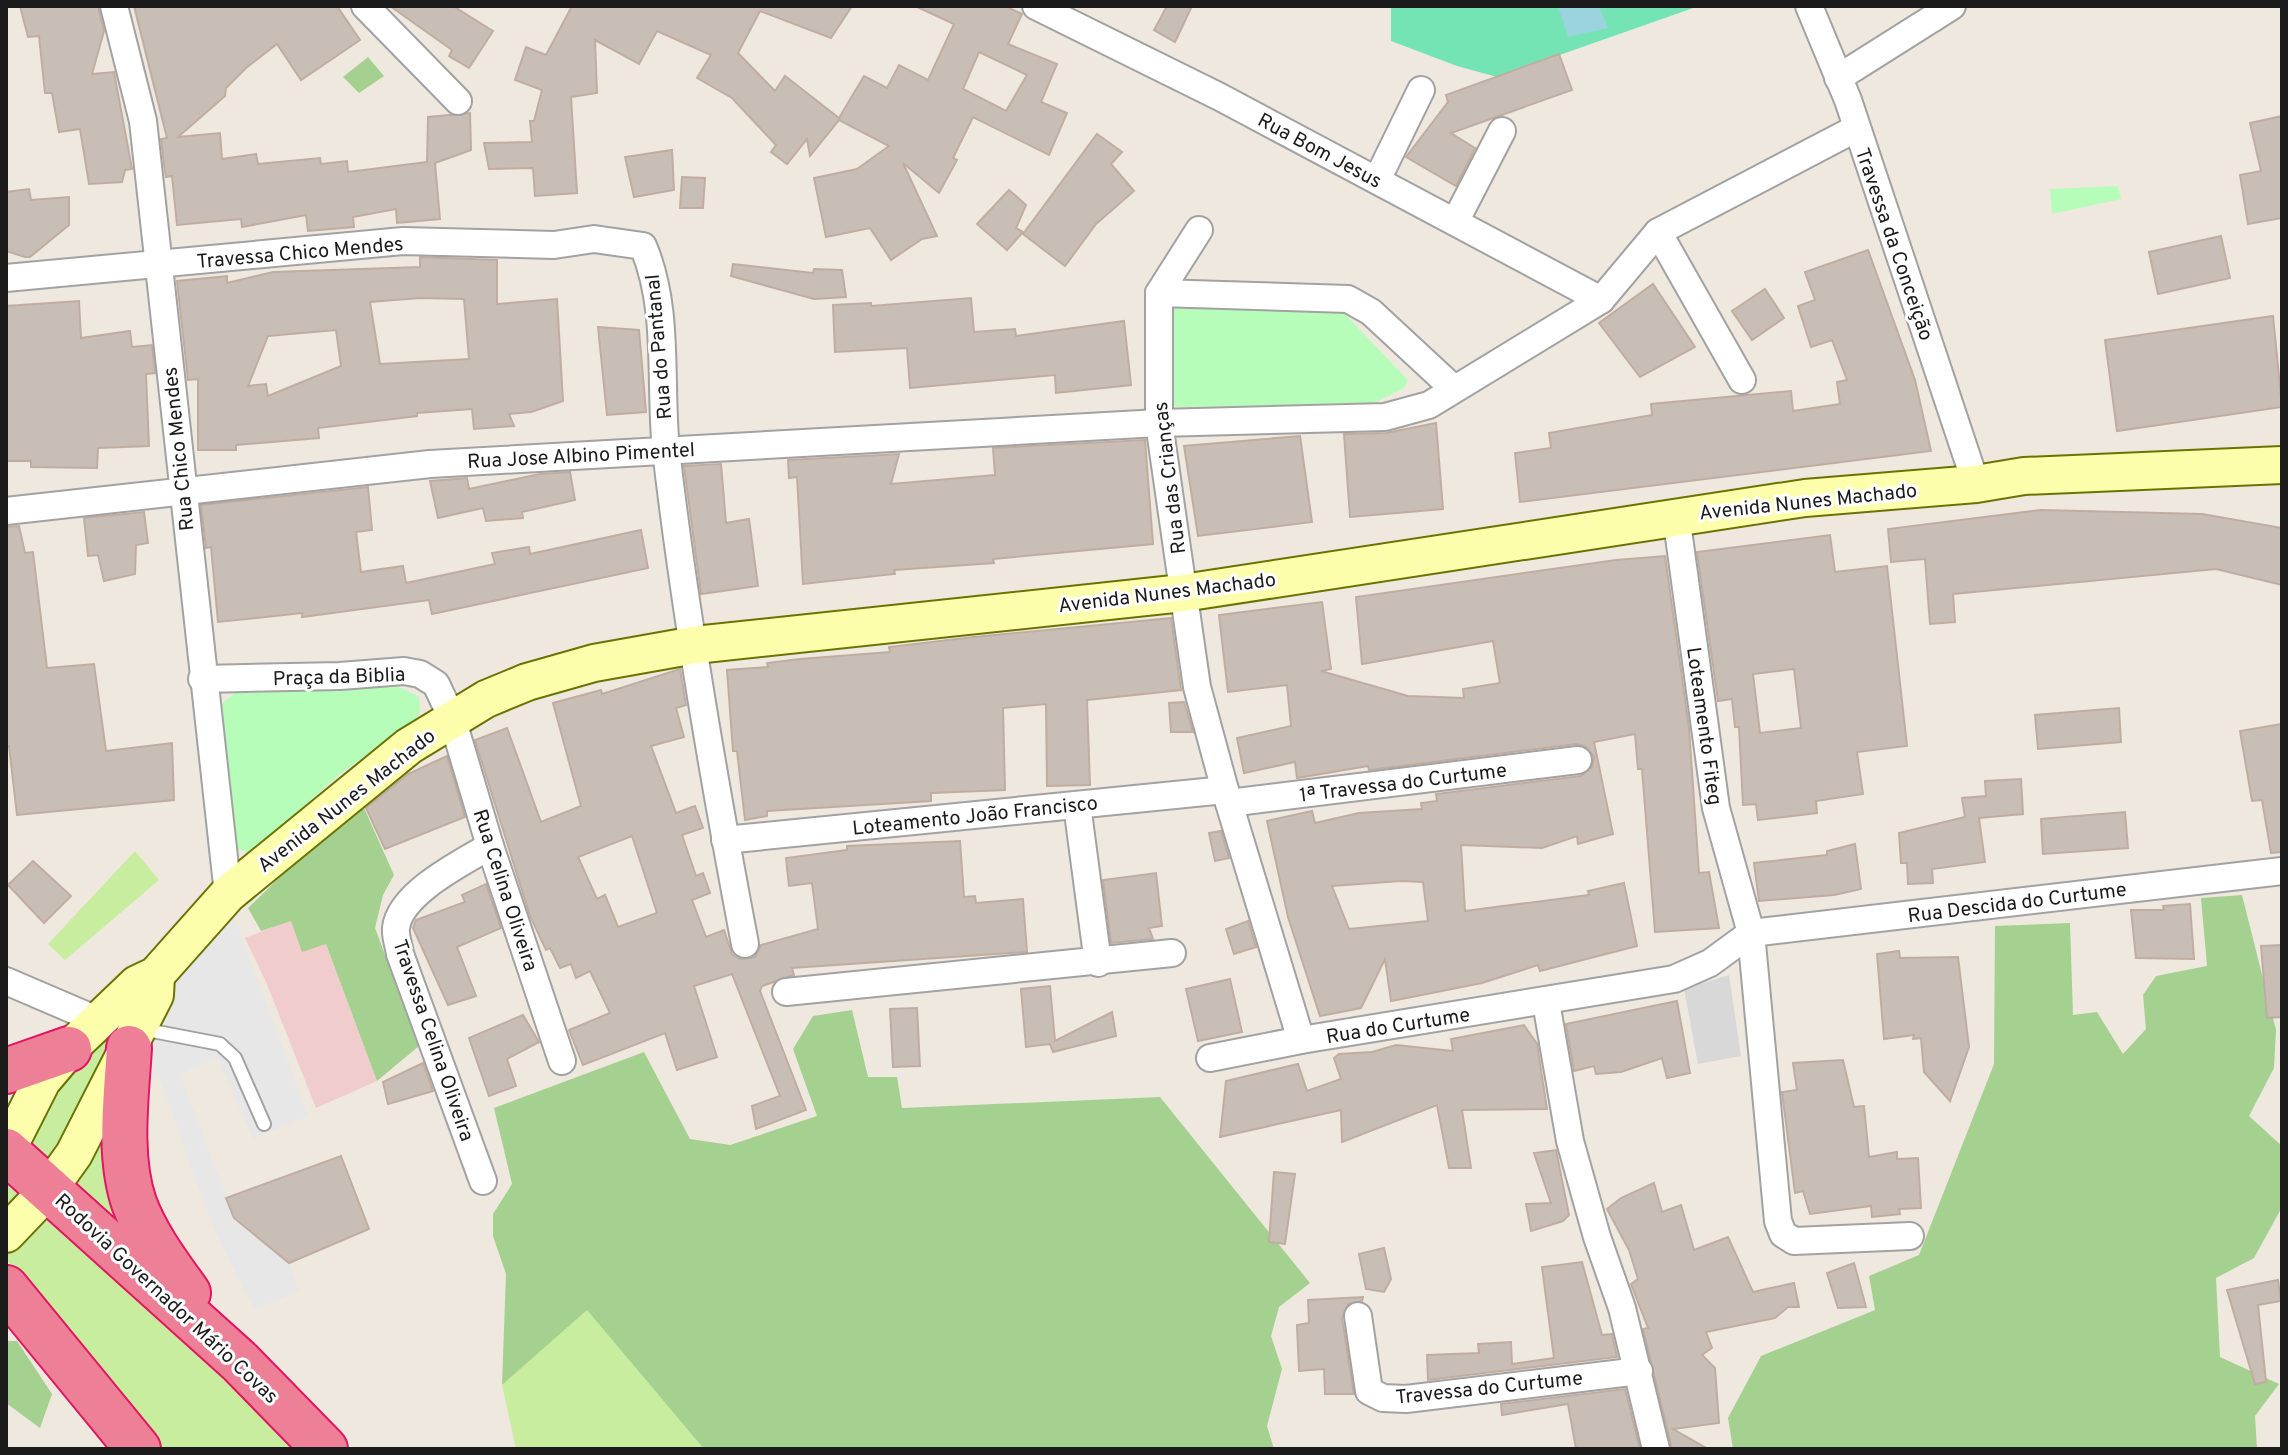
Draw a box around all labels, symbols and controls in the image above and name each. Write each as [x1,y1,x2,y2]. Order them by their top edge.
street label: Rua Bom Jesus [1253,108,1386,195]
street label: Travessa da Conceição [1848,145,1938,344]
street label: Travessa Chico Mendes [196,232,405,276]
street label: Rua do Pantanal [641,273,679,421]
street label: Rua Chico Mendes [158,366,202,532]
street label: Rua das Crianças [1149,400,1193,555]
street label: Rua Jose Albino Pimentel [467,438,696,476]
street label: Avenida Nunes Machado [1698,479,1919,527]
street label: Avenida Nunes Machado [1057,568,1278,620]
street label: Loteamento Fiteg [1679,646,1727,807]
street label: Praça da Biblia [272,663,406,693]
street label: Avenida Nunes Machado [253,724,442,879]
street label: 1ª Travessa do Curtume [1298,758,1508,810]
street label: Loteamento João Francisco [851,791,1099,843]
street label: Rua Celina Oliveira [466,806,543,975]
street label: Rua Descida do Curtume [1906,878,2128,930]
street label: Travessa Celina Oliveira [385,936,479,1145]
street label: Rua do Curtume [1324,1003,1472,1051]
street label: Rodovia Governador Mário Covas [48,1189,283,1410]
street label: Travessa do Curtume [1394,1366,1584,1412]

